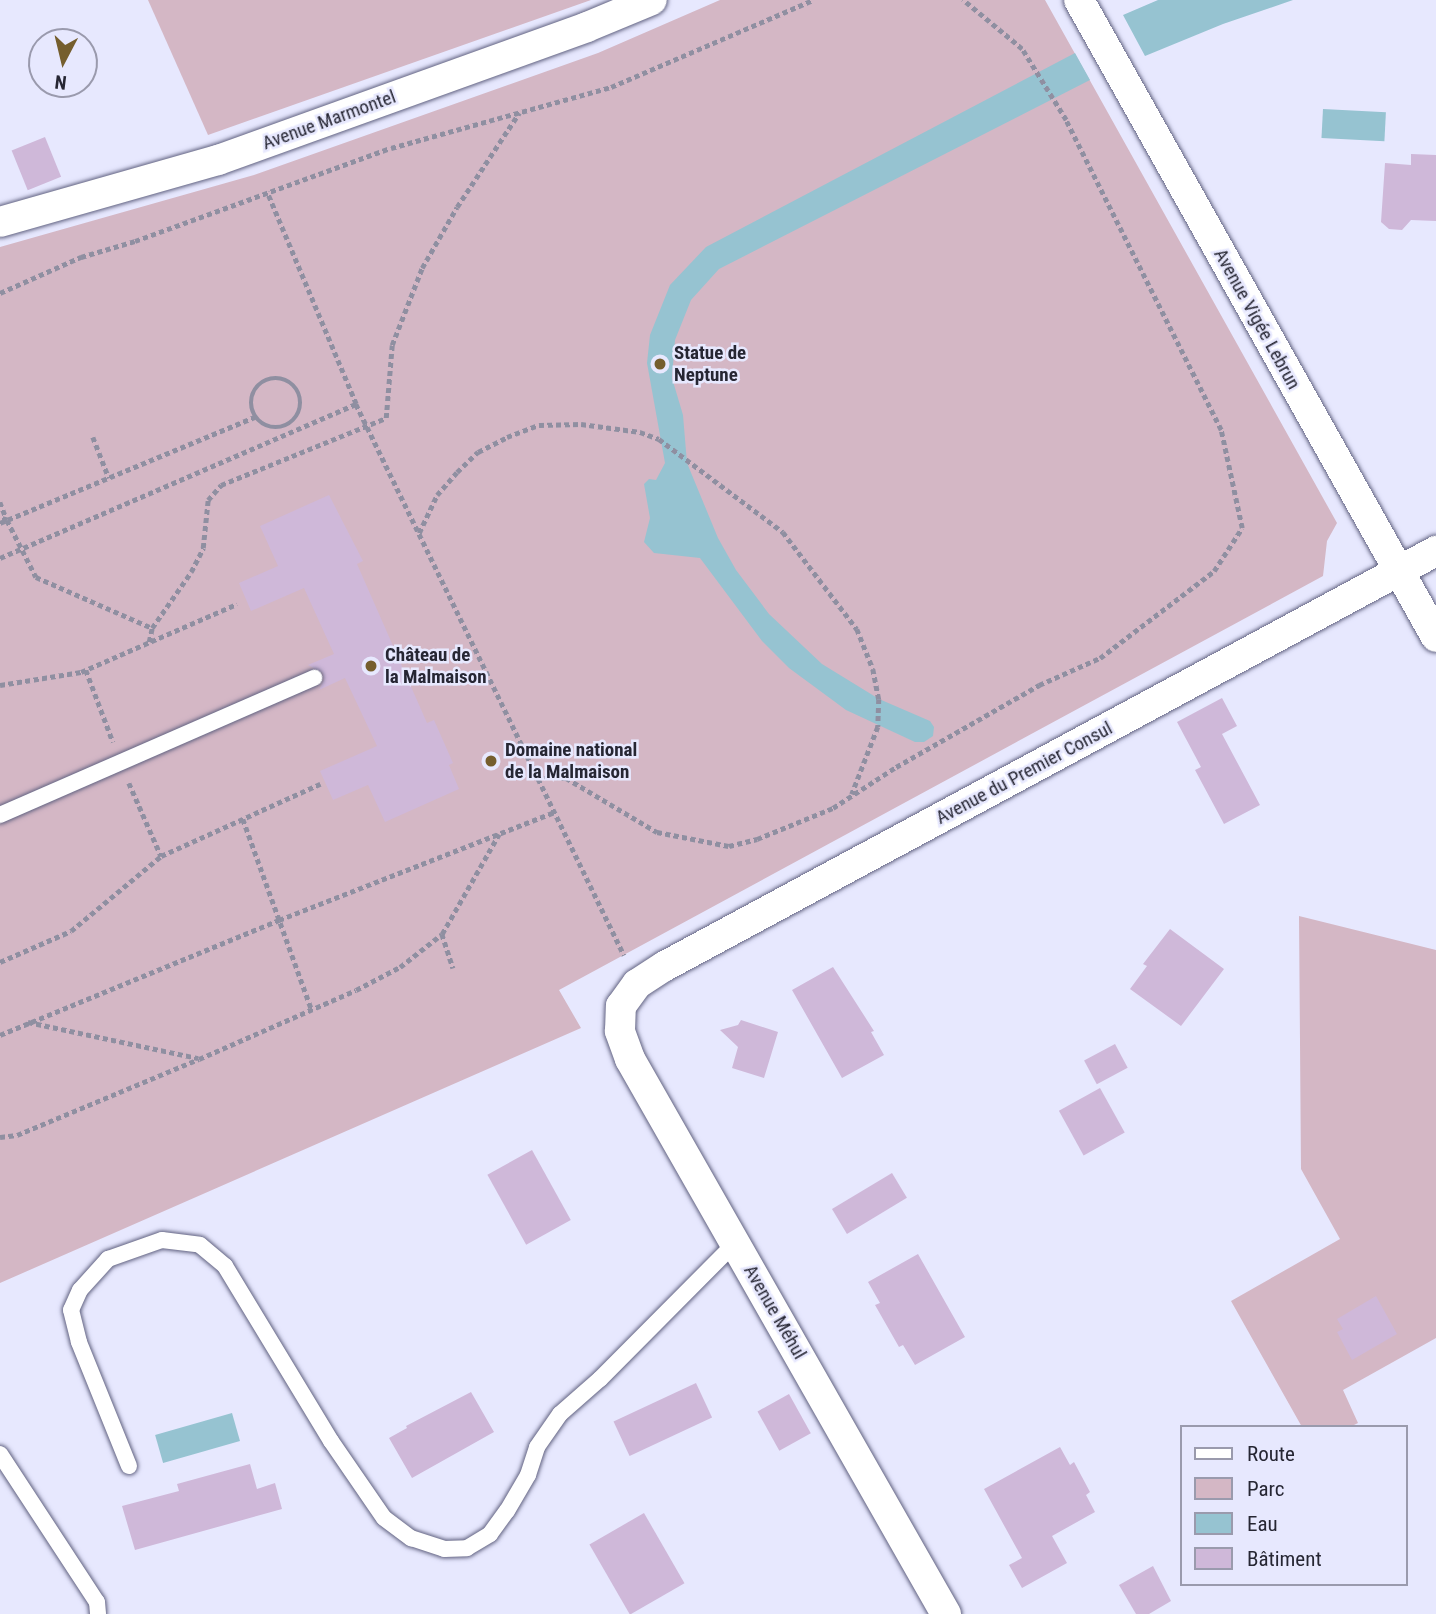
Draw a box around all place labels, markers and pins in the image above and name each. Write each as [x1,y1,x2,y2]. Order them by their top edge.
place label: Statue de Neptune [674,342,746,386]
marker: Statue de Neptune [652,356,668,372]
place label: Château de la Malmaison [385,644,487,688]
marker: Château de la Malmaison [363,658,379,674]
place label: Domaine national de la Malmaison [505,739,637,783]
marker: Domaine national de la Malmaison [483,753,499,769]

